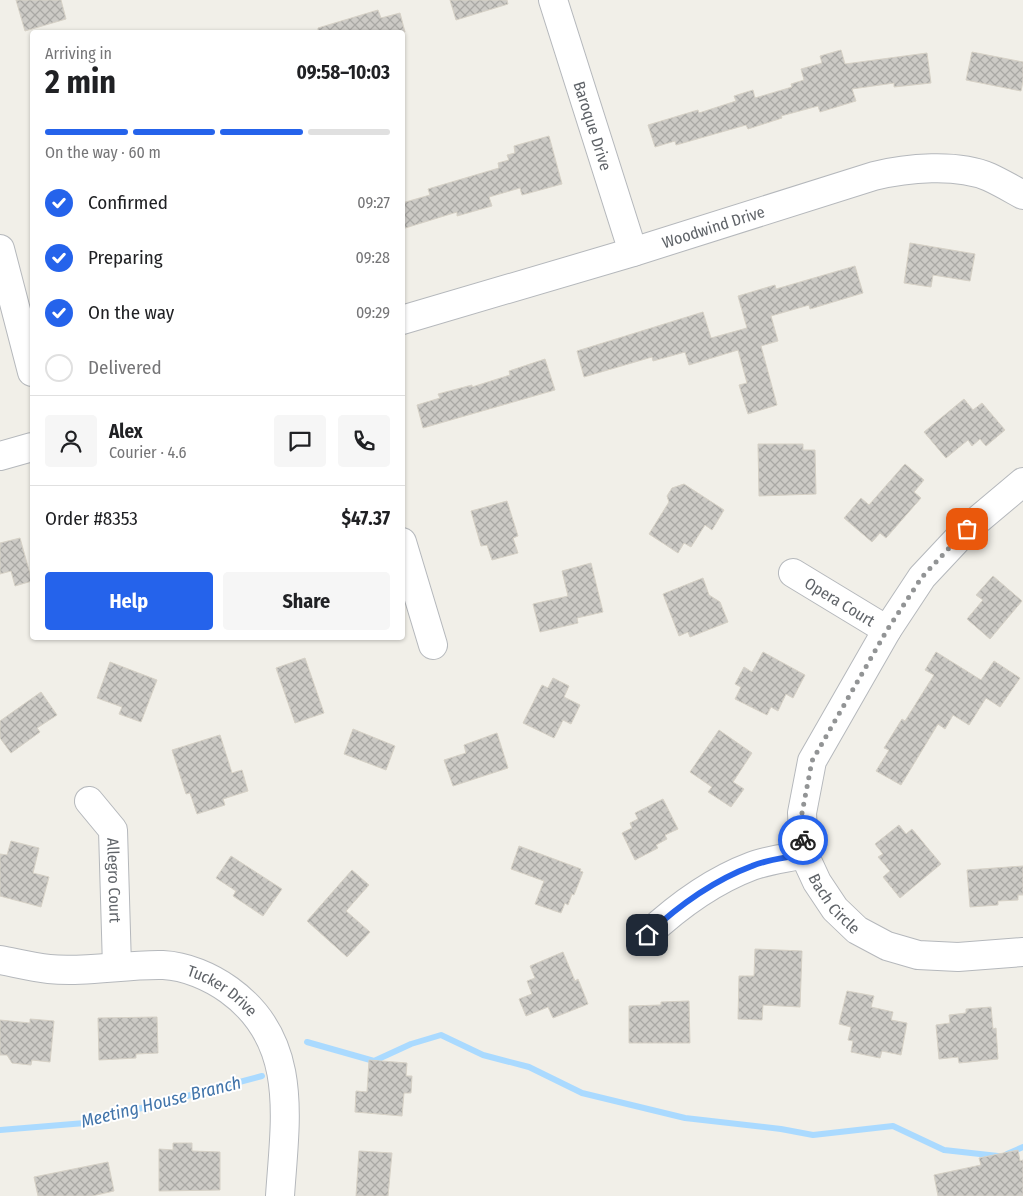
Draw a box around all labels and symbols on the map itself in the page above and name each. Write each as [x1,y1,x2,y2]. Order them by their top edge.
street label: Baroque Drive [570,79,616,173]
street label: Woodwind Drive [660,202,767,252]
pin [946,508,988,550]
street label: Opera Court [801,573,879,630]
courier [778,815,828,865]
street label: Allegro Court [104,838,125,924]
street label: Bach Circle [805,871,864,938]
pin [626,914,668,956]
street label: Tucker Drive [185,961,262,1020]
water label: Meeting House Branch [79,1071,243,1133]

